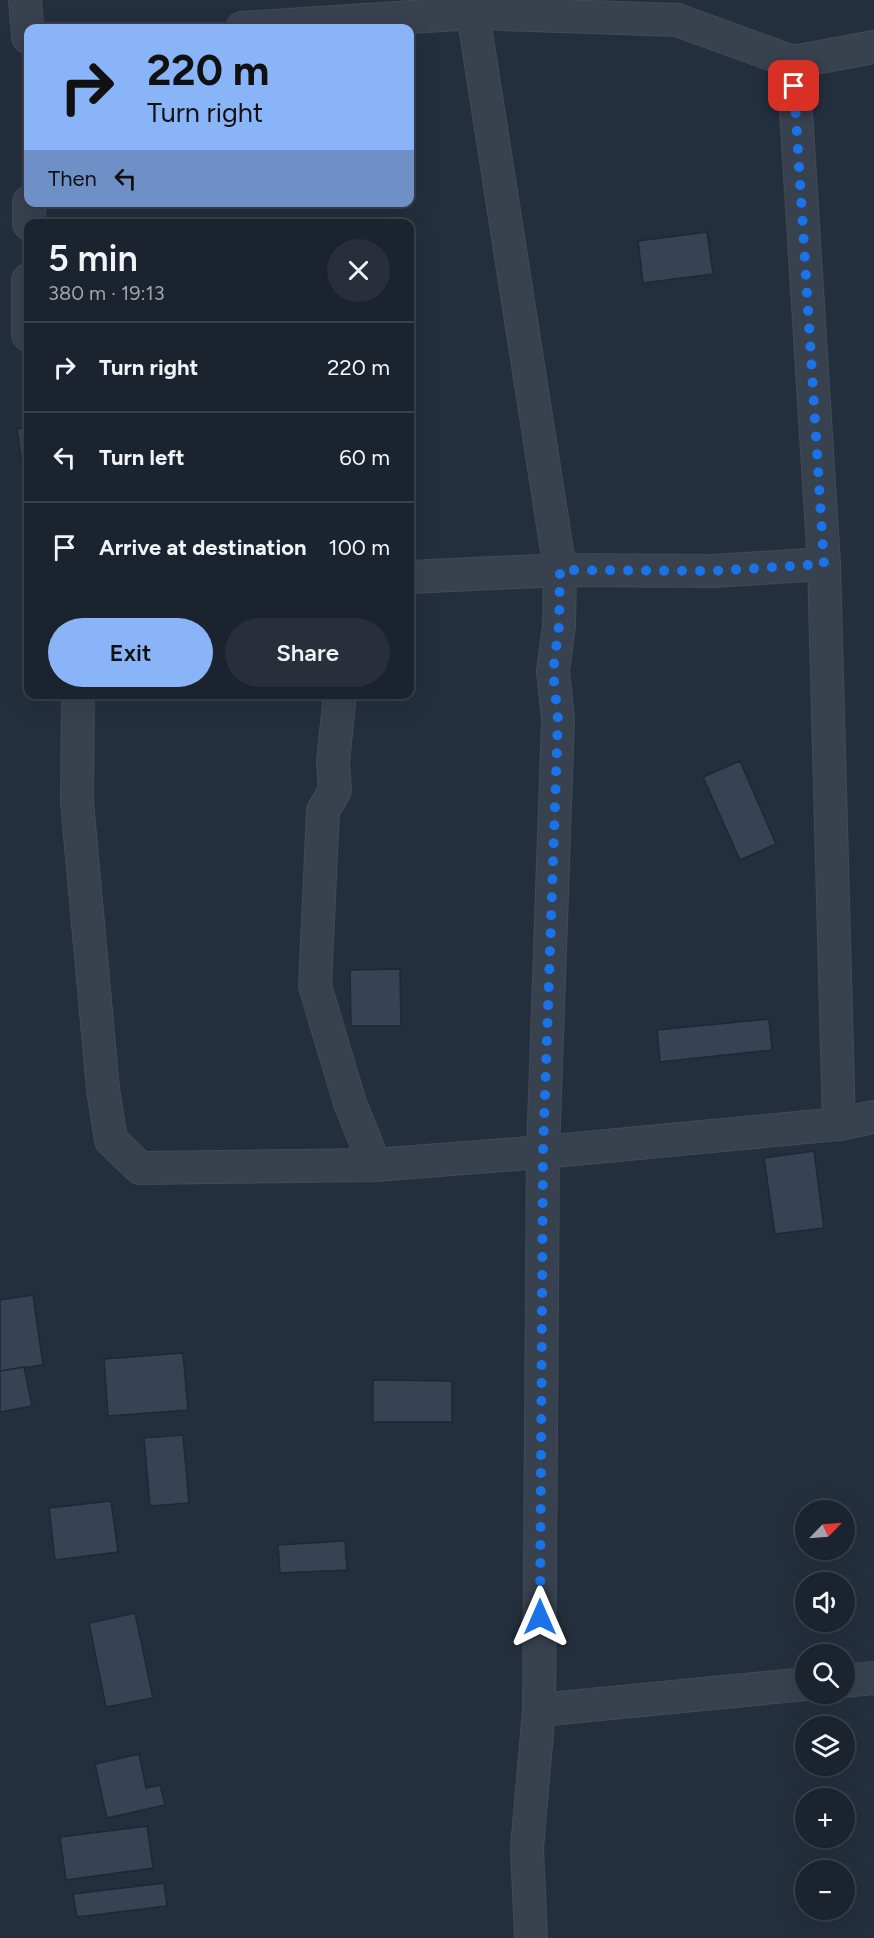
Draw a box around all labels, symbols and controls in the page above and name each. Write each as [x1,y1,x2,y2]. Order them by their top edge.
text: 220 m [147,45,269,96]
icon: right [48,48,126,126]
pin [768,60,819,111]
icon: arrive [777,69,810,102]
text: Turn right [147,96,263,129]
icon: left [109,162,142,195]
text: Then [48,165,97,192]
text: 5 min [48,237,138,280]
button: close [327,239,390,302]
text: 380 m · 19:13 [48,281,165,305]
icon: right [48,351,81,384]
text: Turn right [99,354,198,381]
text: 220 m [327,354,390,381]
icon: left [48,441,81,474]
text: Turn left [99,444,185,471]
text: 60 m [339,444,390,471]
icon: arrive [48,531,81,564]
text: Arrive at destination [99,534,307,561]
text: 100 m [329,534,390,561]
button: Exit [48,618,213,687]
button: Share [225,618,390,687]
north arrow [795,1500,855,1560]
map controls [795,1500,855,1920]
button: sound [795,1572,855,1632]
position arrow [508,1585,572,1649]
button: search [795,1644,855,1704]
button: layers [795,1716,855,1776]
button: + [795,1788,855,1848]
button: − [795,1860,855,1920]

